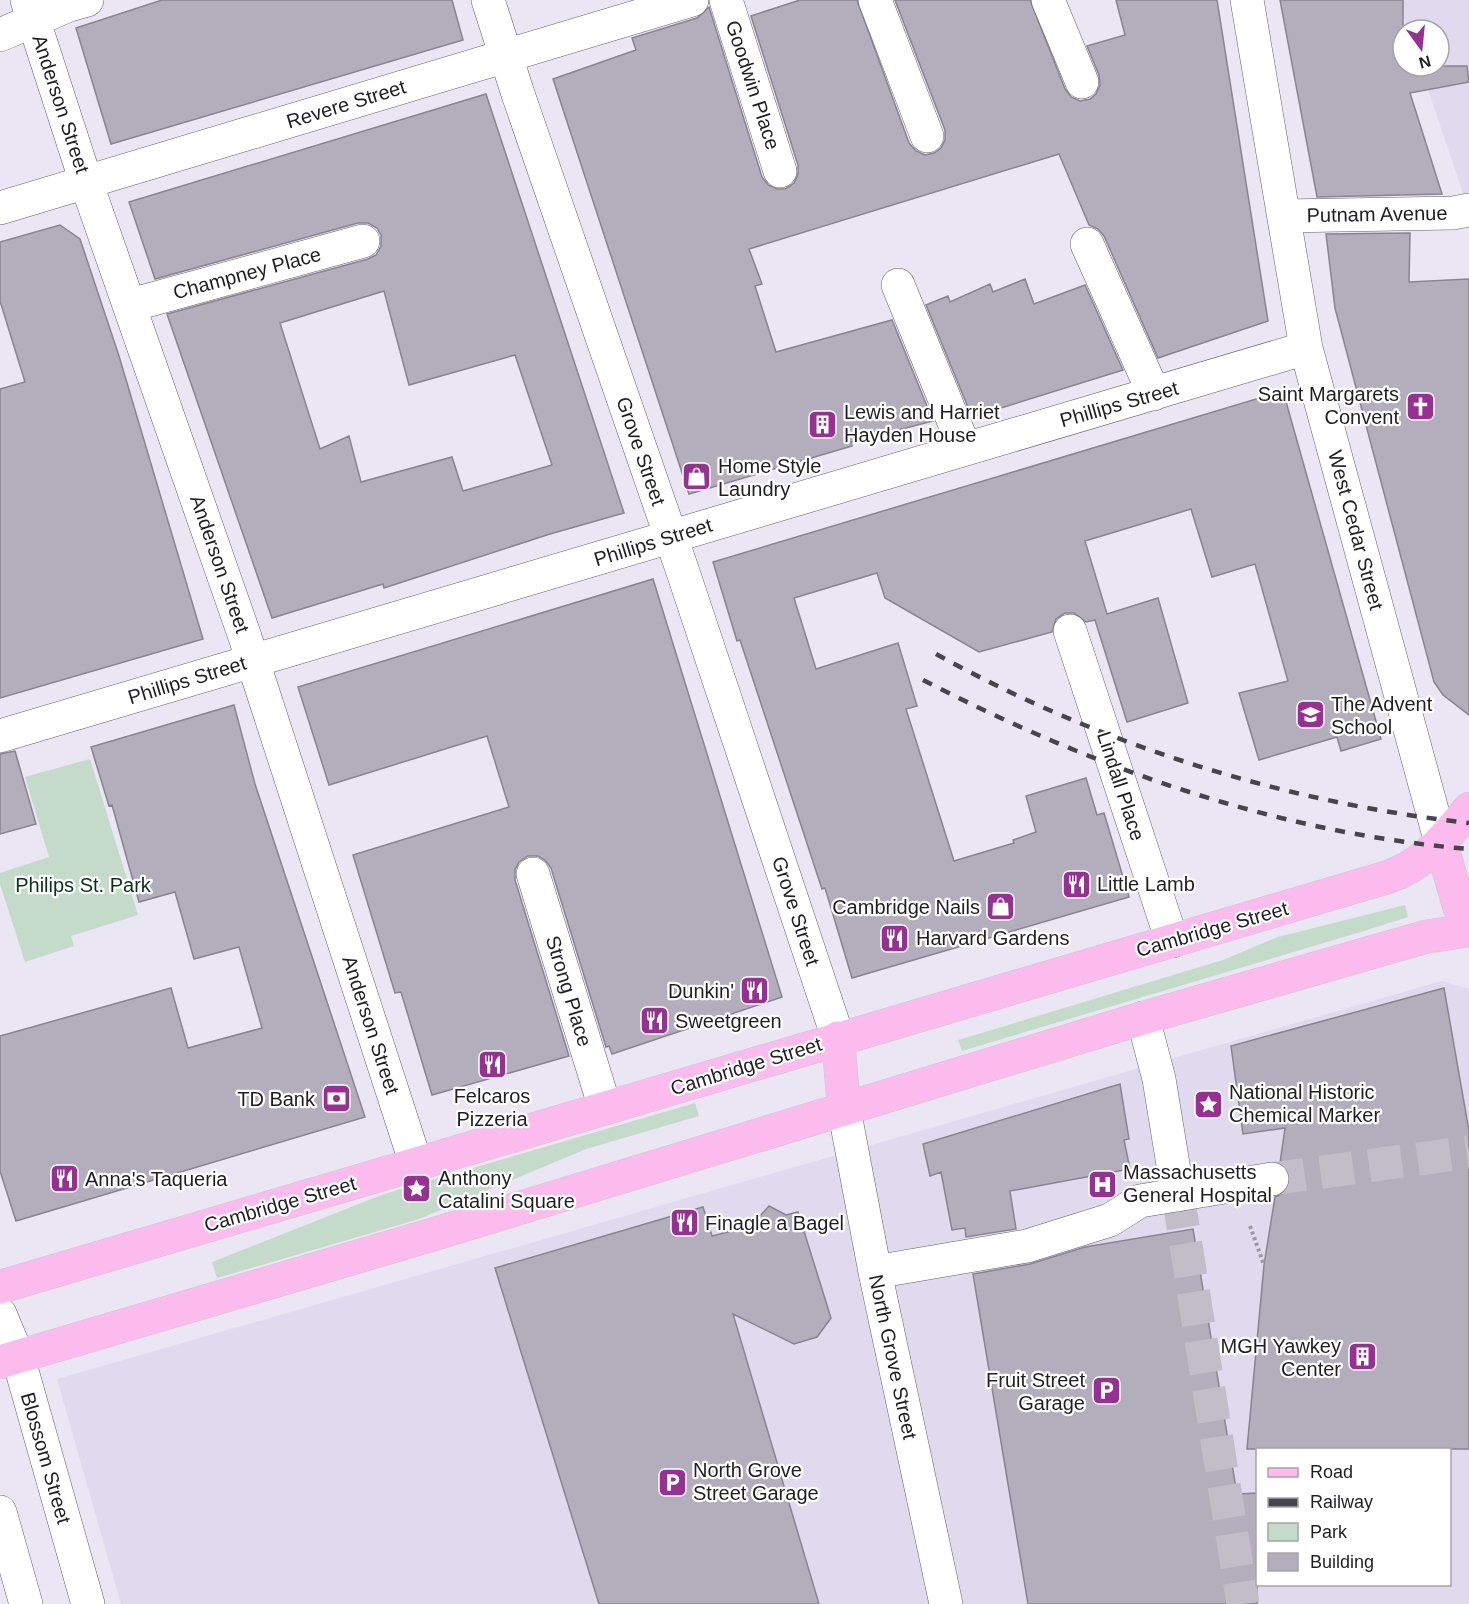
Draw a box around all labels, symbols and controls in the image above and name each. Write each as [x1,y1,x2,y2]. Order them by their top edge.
street label: Goodwin Place [722,18,784,152]
north arrow [1391,18,1451,78]
street label: Anderson Street [28,32,94,177]
text: N [1417,52,1433,72]
street label: Revere Street [284,75,409,133]
street label: Putnam Avenue [1306,202,1448,226]
street label: Champney Place [171,243,323,303]
street label: Phillips Street [1057,376,1181,431]
place label: Saint Margarets Convent [1258,383,1399,428]
church icon: Saint Margarets Convent [1404,390,1436,422]
street label: Grove Street [612,394,670,509]
place label: Lewis and Harriet Hayden House [844,401,1000,446]
building icon: Lewis and Harriet Hayden House [807,408,839,440]
street label: West Cedar Street [1324,448,1388,613]
place label: Home Style Laundry [718,455,821,500]
shop icon: Home Style Laundry [681,461,713,493]
street label: Anderson Street [186,492,254,636]
street label: Phillips Street [591,513,715,570]
street label: Phillips Street [125,651,249,708]
place label: The Advent School [1331,693,1433,738]
school or university icon: The Advent School [1294,699,1326,731]
street label: Lindall Place [1093,729,1149,843]
street label: Grove Street [768,854,824,969]
restaurant icon: Little Lamb [1060,868,1092,900]
place label: Little Lamb [1097,873,1195,895]
park label: Philips St. Park [15,874,152,896]
shop icon: Cambridge Nails [985,891,1017,923]
place label: Cambridge Nails [832,896,980,918]
street label: Cambridge Street [1134,897,1291,961]
restaurant icon: Harvard Gardens [879,922,911,954]
place label: Harvard Gardens [916,927,1069,949]
street label: Strong Place [542,933,596,1049]
street label: Anderson Street [338,953,404,1098]
restaurant icon: Dunkin' [739,975,771,1007]
place label: Dunkin' [668,980,734,1002]
restaurant icon: Sweetgreen [638,1005,670,1037]
place label: Sweetgreen [675,1010,782,1032]
street label: Cambridge Street [668,1032,825,1099]
restaurant icon: Felcaros Pizzeria [476,1049,508,1081]
place label: National Historic Chemical Marker [1229,1081,1380,1126]
bank icon: TD Bank [320,1083,352,1115]
place label: Felcaros Pizzeria [454,1085,530,1130]
place label: TD Bank [237,1088,316,1110]
place icon: National Historic Chemical Marker [1192,1088,1224,1120]
place label: Massachusetts General Hospital [1123,1161,1272,1206]
restaurant icon: Anna's Taqueria [48,1163,80,1195]
place label: Anthony Catalini Square [438,1167,575,1212]
place label: Anna's Taqueria [85,1168,228,1190]
hospital icon: Massachusetts General Hospital [1086,1168,1118,1200]
street label: Cambridge Street [202,1172,359,1236]
place icon: Anthony Catalini Square [401,1173,433,1205]
restaurant icon: Finagle a Bagel [668,1207,700,1239]
place label: Finagle a Bagel [705,1212,844,1234]
street label: North Grove Street [865,1273,921,1442]
place label: MGH Yawkey Center [1221,1335,1341,1380]
building icon: MGH Yawkey Center [1346,1341,1378,1373]
place label: Fruit Street Garage [986,1369,1085,1414]
parking icon: Fruit Street Garage [1090,1375,1122,1407]
street label: Blossom Street [17,1390,75,1527]
legend [1256,1448,1451,1586]
place label: North Grove Street Garage [693,1459,819,1504]
text: Road [1310,1462,1353,1482]
parking icon: North Grove Street Garage [656,1466,688,1498]
text: Railway [1310,1492,1373,1512]
text: Park [1310,1522,1348,1542]
text: Building [1310,1552,1374,1572]

